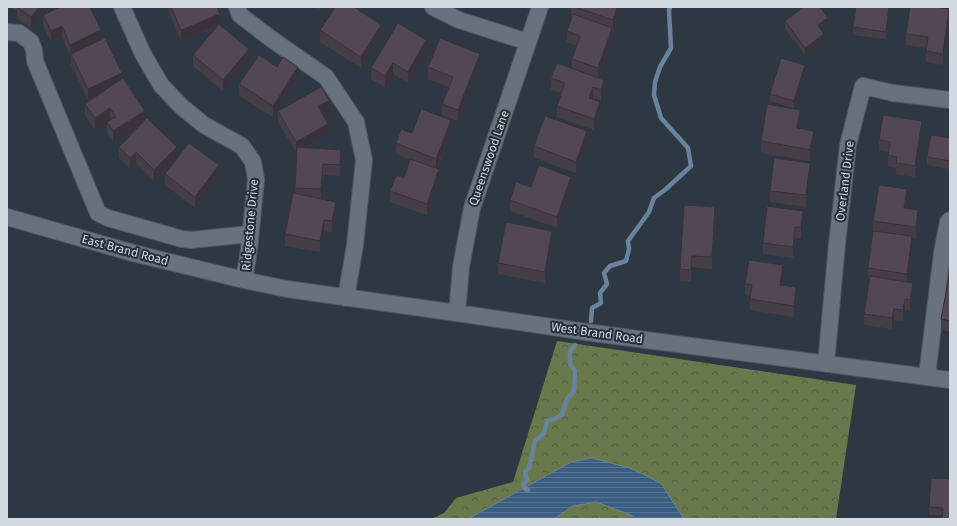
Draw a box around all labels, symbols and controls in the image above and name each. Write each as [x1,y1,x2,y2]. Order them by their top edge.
street label: Queenswood Lane [466,109,512,207]
street label: Overland Drive [833,140,857,222]
street label: Ridgestone Drive [239,179,261,271]
street label: East Brand Road [80,232,170,268]
street label: West Brand Road [550,320,644,346]

